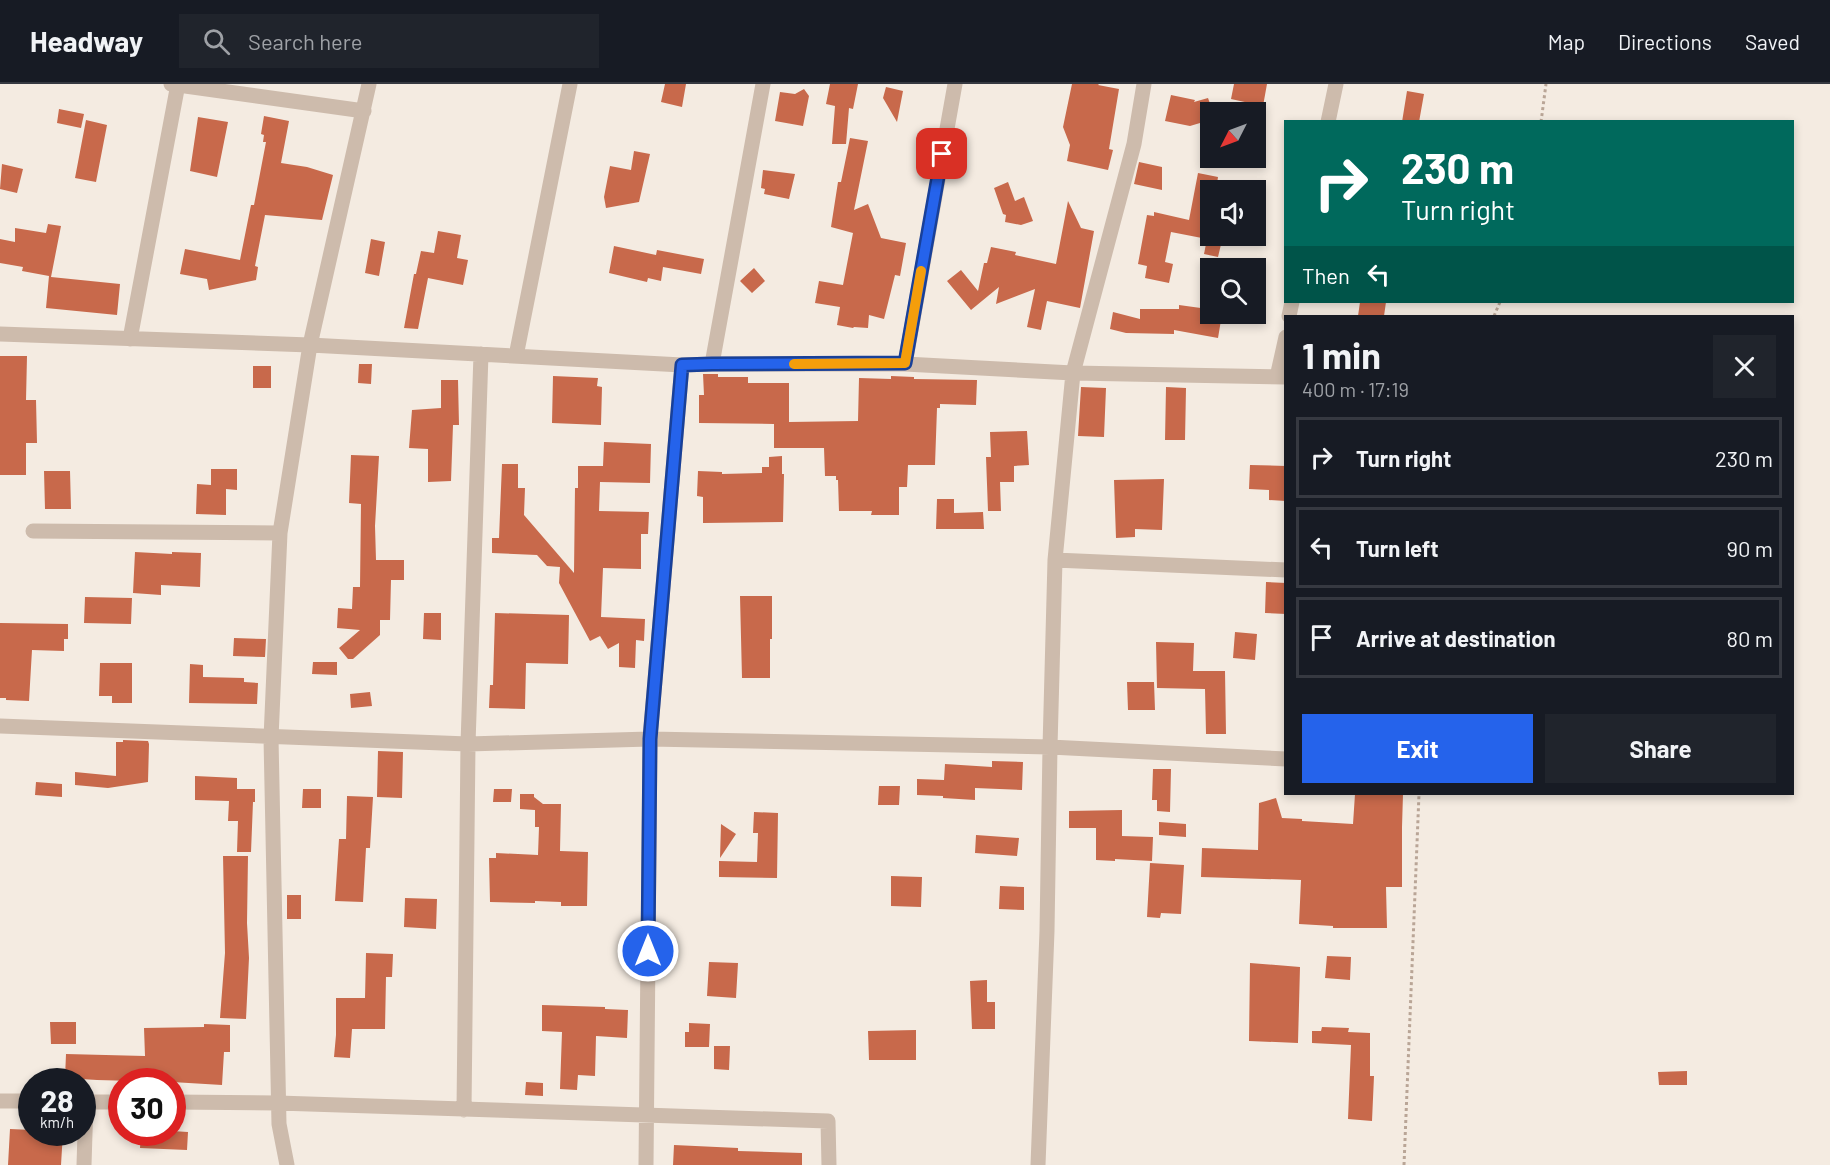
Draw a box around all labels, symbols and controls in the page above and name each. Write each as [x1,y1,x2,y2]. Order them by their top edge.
search box [179,14,599,68]
text: Headway [30,24,143,58]
icon: search [200,25,233,58]
text: Search here [248,28,362,54]
text: Map [1548,29,1585,54]
text: Directions [1618,29,1712,54]
text: Saved [1745,29,1800,54]
north arrow [1200,102,1266,168]
map controls [1200,102,1266,324]
pin [916,128,967,179]
icon: arrive [925,137,958,170]
text: 230 m [1401,142,1514,192]
icon: right [1302,144,1380,222]
button: sound [1200,180,1266,246]
text: Turn right [1401,193,1515,225]
button: search [1200,258,1266,324]
icon: left [1362,258,1395,291]
text: Then [1302,262,1350,288]
text: 1 min [1302,333,1381,376]
button: close [1713,335,1776,398]
text: 400 m · 17:19 [1302,377,1409,401]
icon: right [1305,441,1338,474]
text: Turn right [1356,445,1451,471]
text: 230 m [1715,445,1773,471]
icon: left [1305,531,1338,564]
text: Turn left [1356,535,1439,561]
text: 90 m [1727,535,1773,561]
icon: arrive [1305,621,1338,654]
text: Arrive at destination [1356,625,1555,651]
text: 80 m [1727,625,1773,651]
button: Exit [1302,714,1533,783]
button: Share [1545,714,1776,783]
position arrow [616,919,680,983]
speed limit sign: 30 [108,1068,186,1146]
text: 28 [40,1082,74,1118]
text: km/h [40,1113,74,1131]

